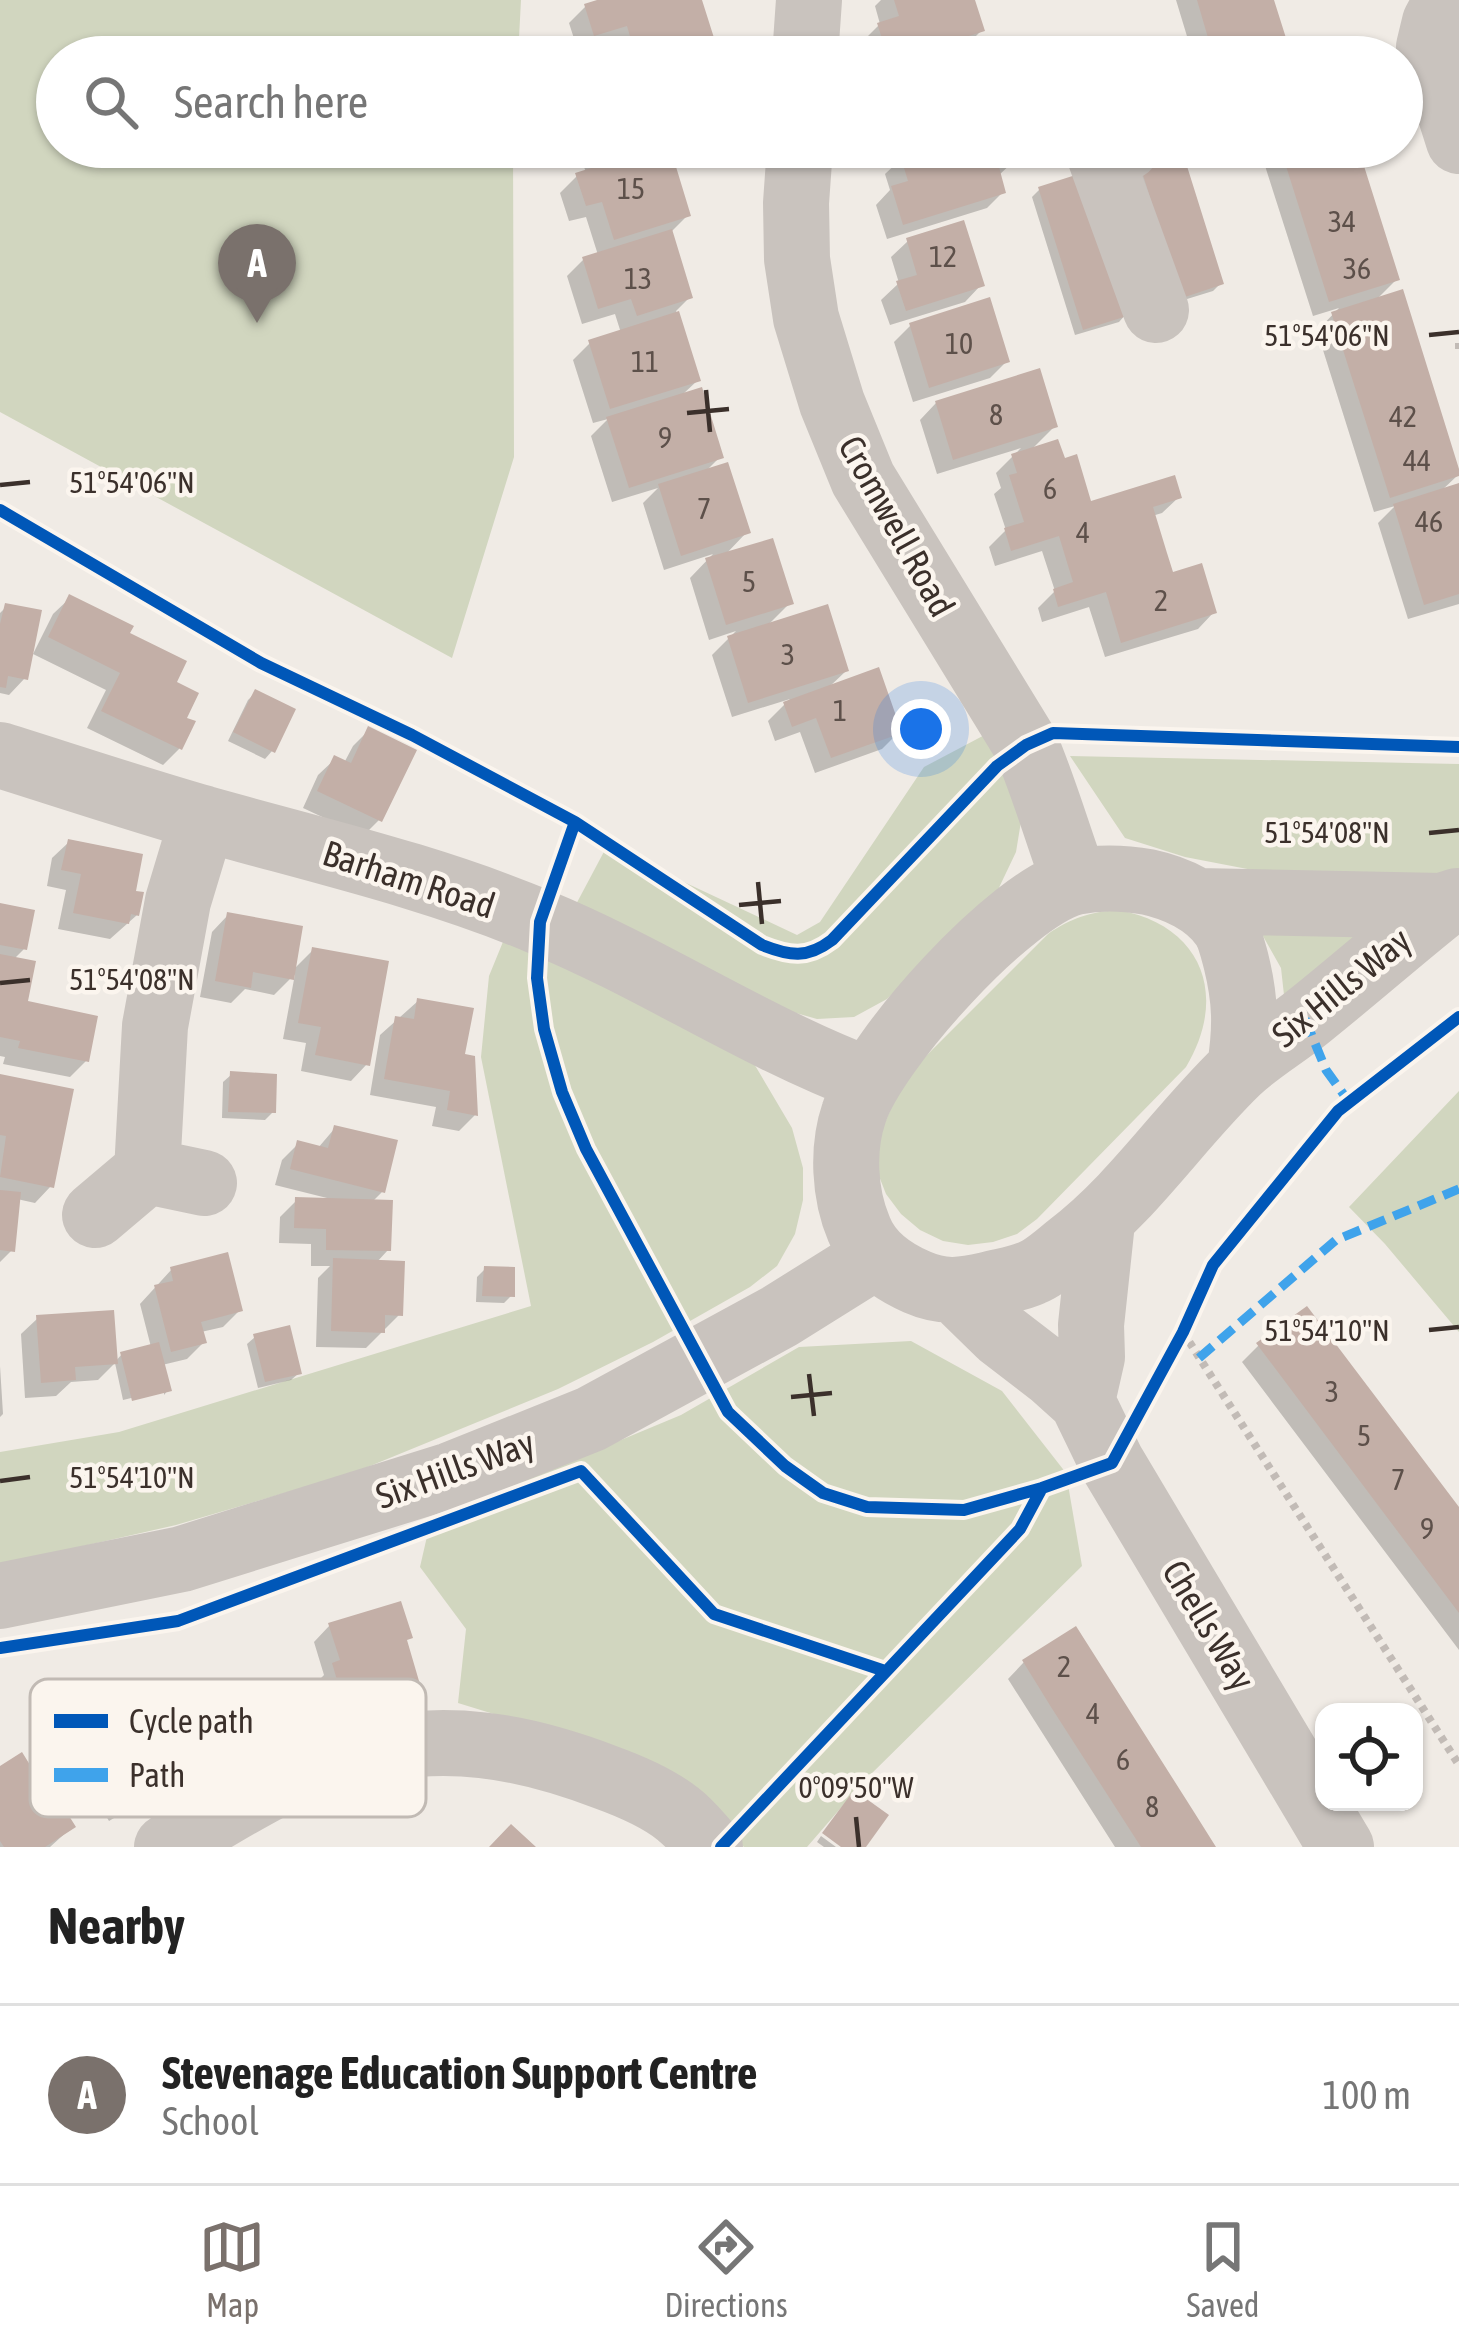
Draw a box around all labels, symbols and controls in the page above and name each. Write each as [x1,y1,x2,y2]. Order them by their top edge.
search box [36,36,1423,168]
icon: search [78,69,144,135]
text: Search here [174,76,368,128]
house number: 15 [617,171,645,205]
house number: 34 [1328,204,1356,238]
pin: A [218,224,296,323]
house number: 12 [929,239,957,273]
house number: 36 [1343,251,1371,285]
house number: 13 [624,261,652,295]
text: 51°54'06"N [1264,318,1390,352]
house number: 10 [945,326,973,360]
house number: 11 [631,344,659,378]
house number: 8 [989,397,1003,431]
house number: 42 [1389,399,1417,433]
house number: 9 [658,420,672,454]
street label: Cromwell Road [830,428,964,624]
house number: 44 [1403,443,1431,477]
text: 51°54'06"N [69,465,195,499]
house number: 6 [1043,471,1057,505]
house number: 7 [697,491,711,525]
house number: 46 [1415,504,1443,538]
house number: 4 [1076,515,1090,549]
house number: 5 [742,564,756,598]
house number: 2 [1154,583,1168,617]
house number: 3 [781,637,795,671]
house number: 1 [833,693,847,727]
your location [891,699,951,759]
text: 51°54'08"N [1264,815,1390,849]
street label: Barham Road [318,831,500,927]
street label: Six Hills Way [1264,919,1418,1055]
text: 51°54'08"N [69,962,195,996]
text: 51°54'10"N [1264,1313,1390,1347]
house number: 3 [1325,1374,1339,1408]
house number: 5 [1357,1418,1371,1452]
street label: Six Hills Way [370,1421,540,1517]
text: 51°54'10"N [69,1460,195,1494]
house number: 7 [1391,1462,1405,1496]
house number: 9 [1420,1511,1434,1545]
street label: Chells Way [1154,1553,1264,1697]
house number: 2 [1057,1649,1071,1683]
legend [30,1679,426,1817]
house number: 4 [1086,1696,1100,1730]
text: Cycle path [129,1702,254,1740]
map controls [1315,1703,1423,1811]
button: locate [1315,1703,1423,1811]
house number: 6 [1116,1742,1130,1776]
text: Path [129,1756,185,1794]
text: 0°09'50"W [798,1770,914,1804]
house number: 8 [1145,1789,1159,1823]
text: Nearby [48,1896,185,1955]
text: Stevenage Education Support Centre [162,2047,758,2099]
text: A [77,2073,97,2117]
text: 100 m [1323,2073,1411,2117]
text: School [162,2099,259,2143]
tab: Map [199,2214,265,2324]
tab: Directions [664,2214,788,2324]
tab: Saved [1187,2214,1259,2324]

